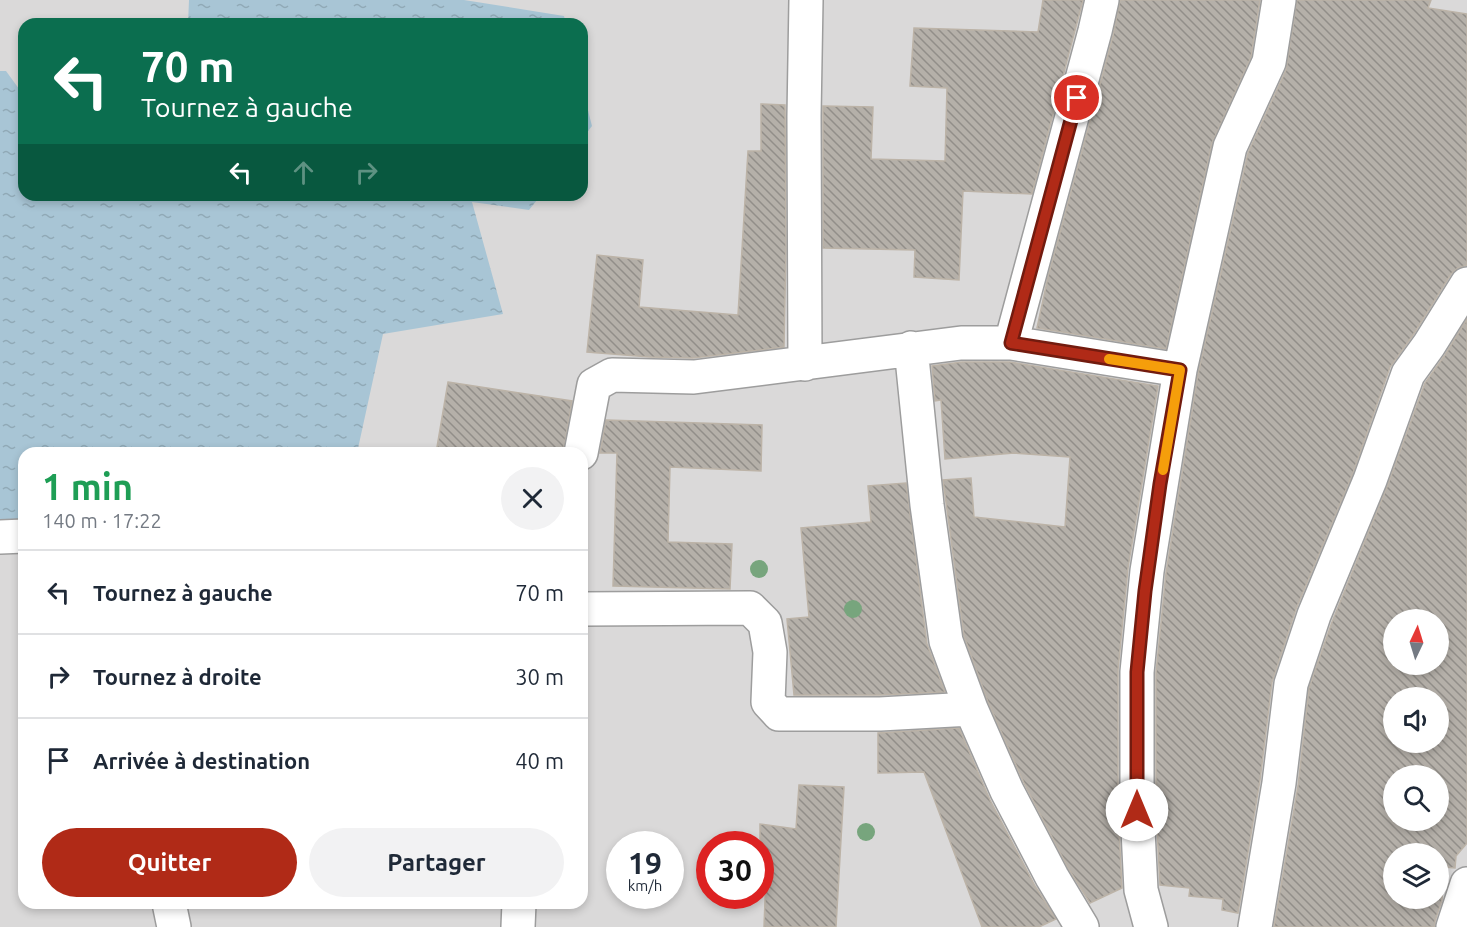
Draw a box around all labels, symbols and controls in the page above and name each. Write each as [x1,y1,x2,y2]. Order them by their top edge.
icon: left [42,42,120,120]
text: 70 m [141,43,235,90]
pin [1051,72,1102,123]
icon: arrive [1060,81,1093,114]
text: Tournez à gauche [141,92,353,122]
icon: left [224,156,257,189]
icon: ahead [287,156,320,189]
icon: right [350,156,383,189]
text: 1 min [42,466,133,507]
button: close [501,467,564,530]
text: 140 m · 17:22 [42,509,162,532]
icon: left [42,576,75,609]
text: Tournez à gauche [93,580,273,605]
text: 70 m [515,580,564,605]
north arrow [1383,609,1449,675]
map controls [1383,609,1449,909]
icon: right [42,660,75,693]
text: Tournez à droite [93,664,262,689]
text: 30 m [515,664,564,689]
button: sound [1383,687,1449,753]
icon: arrive [42,744,75,777]
text: Arrivée à destination [93,748,310,773]
text: 40 m [515,748,564,773]
button: search [1383,765,1449,831]
position arrow [1105,778,1169,842]
button: Quitter [42,828,297,897]
button: Partager [309,828,564,897]
speed limit sign: 30 [696,831,774,909]
button: layers [1383,843,1449,909]
text: 19 [628,846,662,880]
text: km/h [628,877,662,894]

